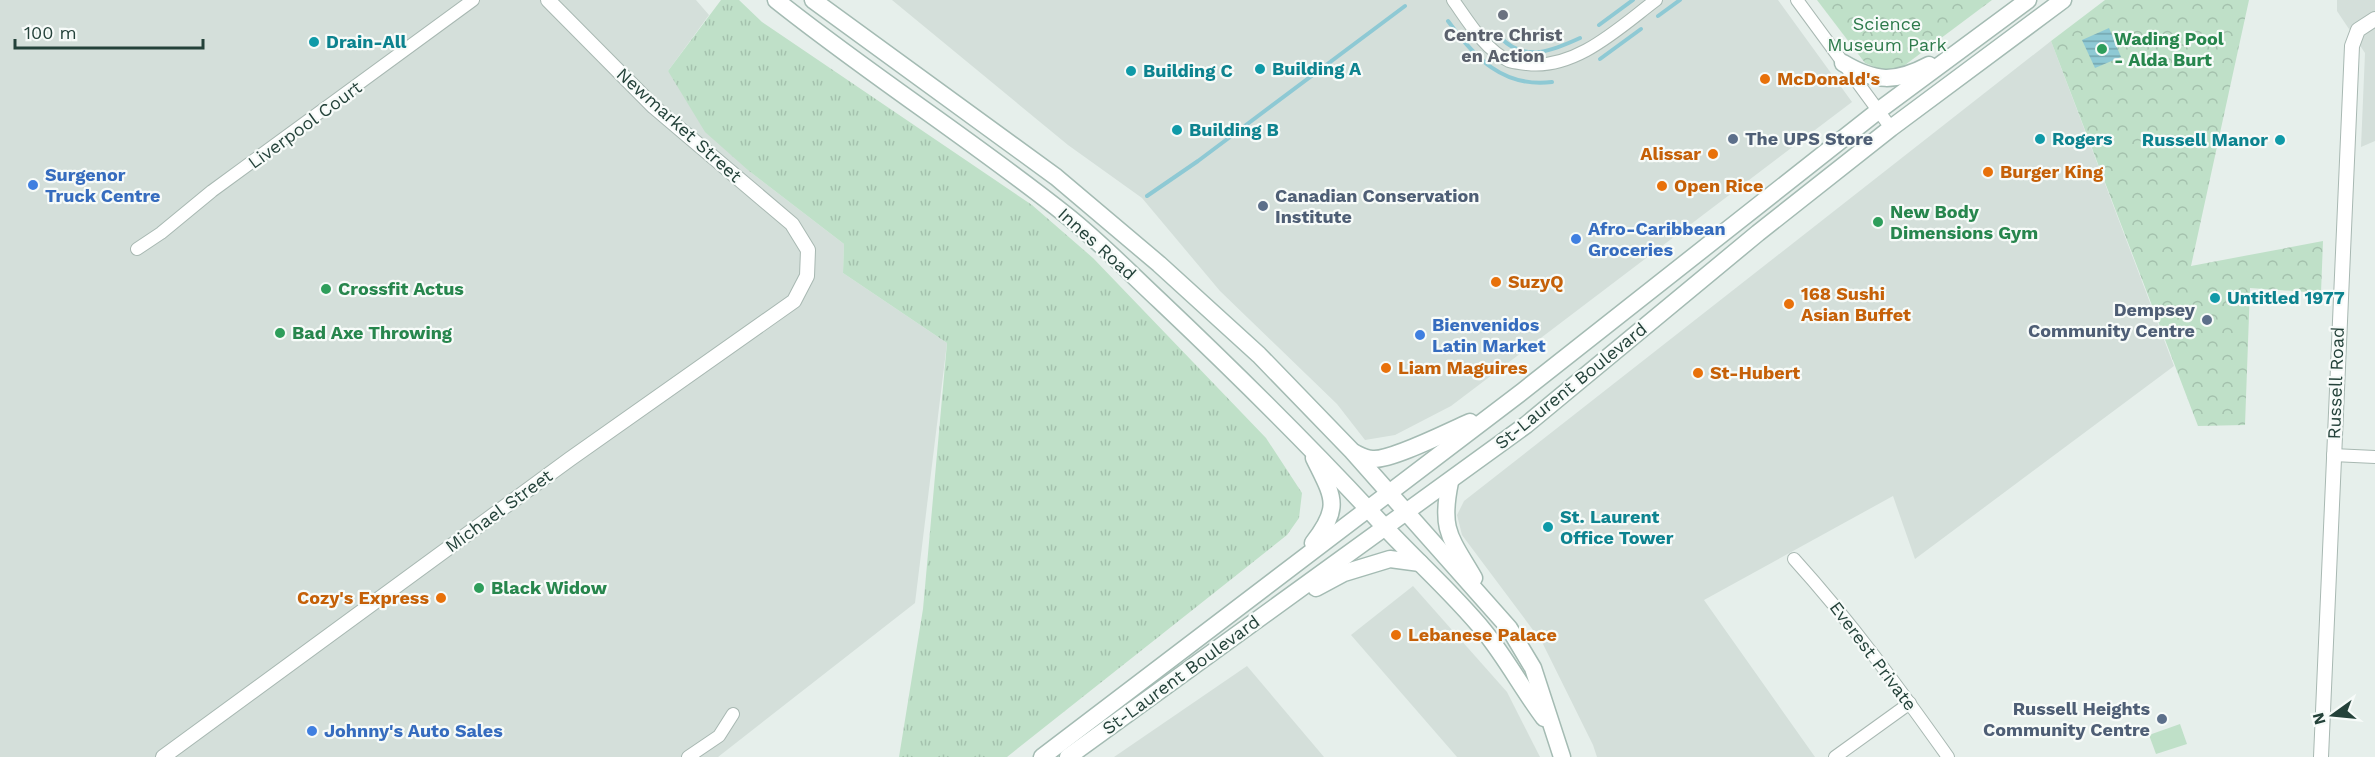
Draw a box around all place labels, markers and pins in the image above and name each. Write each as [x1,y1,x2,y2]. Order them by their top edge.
marker: Centre Christ en Action [1496,8,1510,22]
place label: Centre Christ en Action [1444,24,1562,66]
place label: Wading Pool - Alda Burt [2114,28,2224,70]
place label: Drain-All [326,31,407,52]
marker: Drain-All [307,35,321,49]
marker: Wading Pool - Alda Burt [2095,42,2109,56]
place label: Building A [1272,58,1362,79]
place label: Building C [1143,60,1233,81]
marker: Building A [1253,62,1267,76]
marker: Building C [1124,64,1138,78]
place label: McDonald's [1777,68,1880,89]
marker: McDonald's [1758,72,1772,86]
place label: Building B [1189,119,1279,140]
marker: Building B [1170,123,1184,137]
place label: The UPS Store [1745,128,1873,149]
place label: Rogers [2052,128,2113,149]
place label: Russell Manor [2142,129,2268,150]
marker: The UPS Store [1726,132,1740,146]
marker: Rogers [2033,132,2047,146]
marker: Russell Manor [2273,133,2287,147]
place label: Alissar [1640,143,1701,164]
marker: Alissar [1706,147,1720,161]
place label: Burger King [2000,161,2104,182]
place label: Surgenor Truck Centre [45,164,160,206]
marker: Burger King [1981,165,1995,179]
place label: Open Rice [1674,175,1763,196]
marker: Surgenor Truck Centre [26,178,40,192]
marker: Open Rice [1655,179,1669,193]
place label: Canadian Conservation Institute [1275,185,1479,227]
marker: Canadian Conservation Institute [1256,199,1270,213]
place label: New Body Dimensions Gym [1890,201,2038,243]
marker: New Body Dimensions Gym [1871,215,1885,229]
place label: Afro-Caribbean Groceries [1588,218,1726,260]
marker: Afro-Caribbean Groceries [1569,232,1583,246]
place label: SuzyQ [1508,271,1563,292]
marker: SuzyQ [1489,275,1503,289]
place label: Crossfit Actus [338,278,464,299]
marker: Crossfit Actus [319,282,333,296]
place label: 168 Sushi Asian Buffet [1801,283,1911,325]
place label: Untitled 1977 [2227,287,2345,308]
marker: Untitled 1977 [2208,291,2222,305]
marker: 168 Sushi Asian Buffet [1782,297,1796,311]
place label: Dempsey Community Centre [2028,299,2196,341]
marker: Dempsey Community Centre [2200,313,2214,327]
place label: Bienvenidos Latin Market [1432,314,1546,356]
place label: Bad Axe Throwing [292,322,453,343]
marker: Bad Axe Throwing [273,326,287,340]
marker: Bienvenidos Latin Market [1413,328,1427,342]
place label: Liam Maguires [1398,357,1528,378]
marker: Liam Maguires [1379,361,1393,375]
place label: St-Hubert [1710,362,1800,383]
marker: St-Hubert [1691,366,1705,380]
place label: St. Laurent Office Tower [1560,506,1674,548]
marker: St. Laurent Office Tower [1541,520,1555,534]
place label: Black Widow [491,577,608,598]
marker: Black Widow [472,581,486,595]
place label: Cozy's Express [297,587,429,608]
marker: Cozy's Express [434,591,448,605]
place label: Lebanese Palace [1408,624,1557,645]
marker: Lebanese Palace [1389,628,1403,642]
place label: Russell Heights Community Centre [1983,698,2150,740]
marker: Russell Heights Community Centre [2155,712,2169,726]
place label: Johnny's Auto Sales [324,720,503,741]
marker: Johnny's Auto Sales [305,724,319,738]

